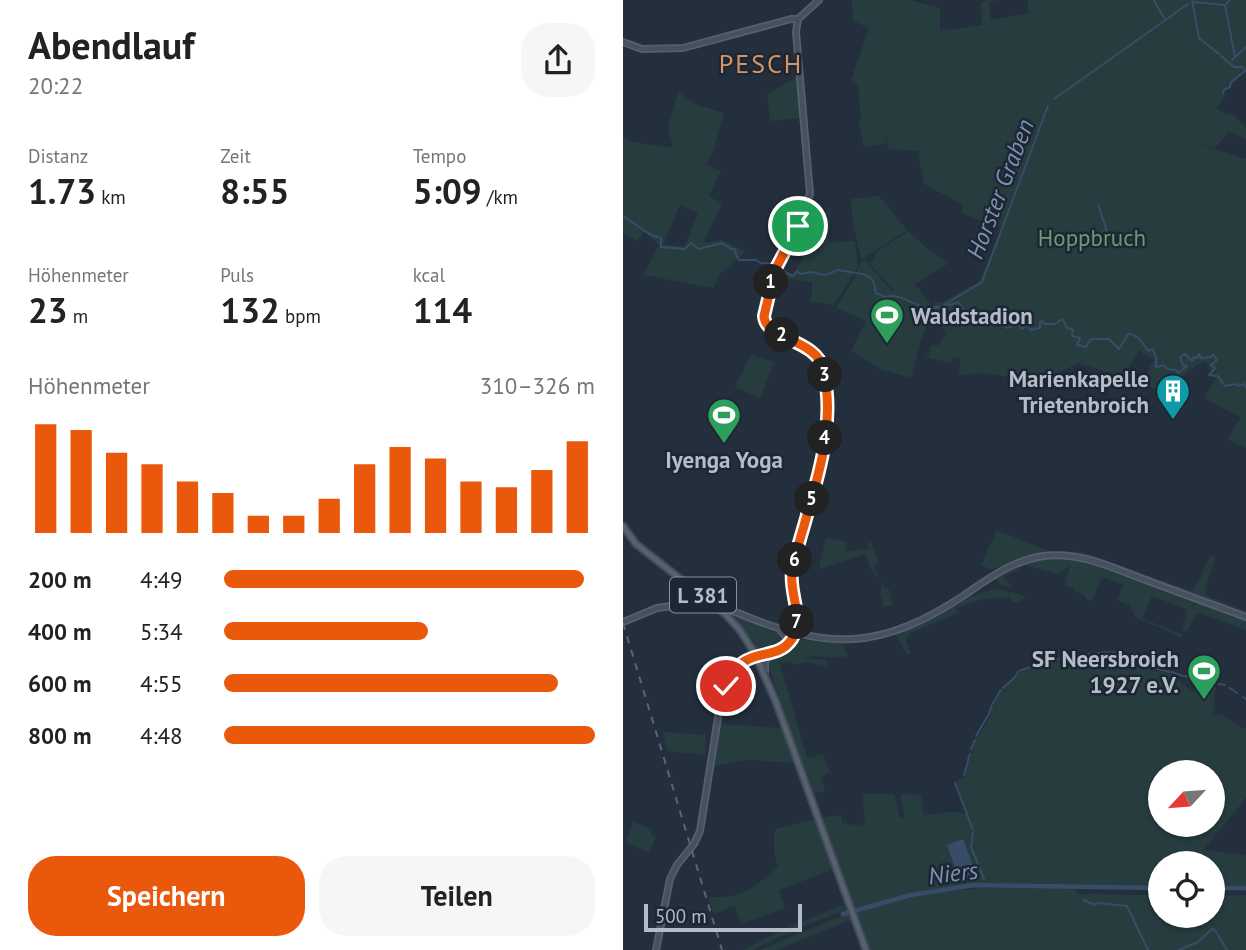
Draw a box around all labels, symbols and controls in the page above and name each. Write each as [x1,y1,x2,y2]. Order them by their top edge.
text: Abendlauf [28,20,195,69]
button: share [521,23,595,97]
district label: PESCH [719,47,803,80]
text: 20:22 [28,71,83,100]
water label: Horster Graben [959,115,1041,263]
text: Distanz [28,144,88,168]
text: Zeit [220,144,251,168]
text: Tempo [413,144,466,168]
text: 1.73 [28,168,96,214]
text: 8:55 [220,168,289,214]
text: 5:09 [413,168,482,214]
text: km [96,185,126,209]
text: /km [482,185,518,209]
pin [768,196,828,256]
icon: arrive [779,207,817,245]
park label: Hoppbruch [1038,223,1146,252]
text: Höhenmeter [28,263,129,287]
text: Puls [220,263,254,287]
text: kcal [413,263,445,287]
pin: 1 [753,264,789,300]
text: 1 [765,269,776,293]
text: 23 [28,287,68,333]
text: 132 [220,287,280,333]
text: 114 [413,287,472,333]
sports icon: Waldstadion [868,296,906,345]
place label: Waldstadion [911,301,1033,330]
text: m [68,304,88,328]
text: bpm [280,304,321,328]
pin: 2 [765,318,799,352]
text: 2 [776,322,787,346]
pin: 3 [807,358,843,392]
text: 3 [819,362,830,386]
place label: Marienkapelle Trietenbroich [1009,364,1149,419]
text: Höhenmeter [28,371,150,400]
text: 310–326 m [480,371,595,400]
building icon: Marienkapelle Trietenbroich [1154,372,1192,421]
sports icon: Iyenga Yoga [705,396,743,445]
pin: 4 [807,420,843,456]
text: 4 [819,425,830,449]
place label: Iyenga Yoga [665,445,783,474]
pin: 5 [795,482,829,516]
text: 5 [806,486,817,510]
pin: 6 [777,542,813,578]
text: 6 [789,547,800,571]
text: 200 m [28,565,91,594]
text: 4:49 [140,565,183,594]
road number: L 381 [670,578,736,612]
pin: 7 [779,604,815,640]
text: 7 [791,609,802,633]
text: 400 m [28,617,91,646]
text: 5:34 [140,617,183,646]
place label: SF Neersbroich 1927 e.V. [1032,644,1179,699]
sports icon: SF Neersbroich 1927 e.V. [1185,652,1223,701]
pin [696,656,756,716]
icon: check [707,667,745,705]
text: 600 m [28,669,91,698]
text: 4:55 [140,669,183,698]
text: 800 m [28,721,91,750]
text: 4:48 [140,721,183,750]
north arrow [1148,760,1225,836]
map controls [1148,760,1225,928]
button: locate [1148,851,1225,928]
water label: Niers [926,855,980,891]
button: Speichern [28,856,305,936]
button: Teilen [319,856,595,936]
scale bar [644,901,801,933]
text: 500 m [655,904,707,928]

